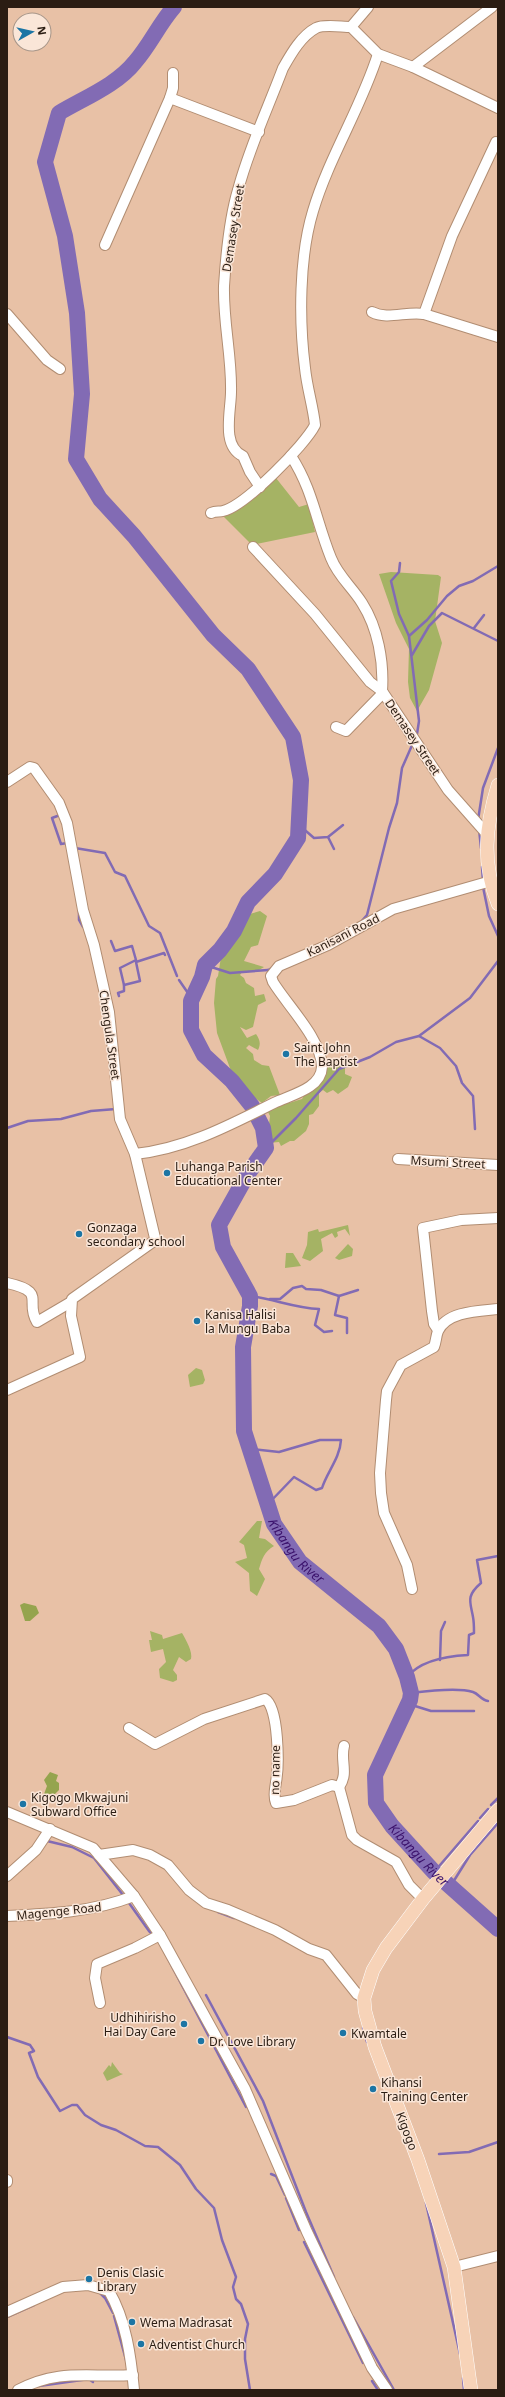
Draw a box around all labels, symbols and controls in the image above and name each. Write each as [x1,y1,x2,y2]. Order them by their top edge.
north arrow [12,12,52,52]
text: N [34,25,50,36]
street label: Demasey Street [218,182,248,273]
street label: Demasey Street [381,696,445,779]
street label: Kanisani Road [304,909,382,961]
street label: Chengula Street [95,989,125,1082]
place label: Saint John The Baptist [294,1039,358,1070]
marker: Saint John The Baptist [281,1049,291,1059]
street label: Msumi Street [410,1152,487,1172]
place label: Luhanga Parish Educational Center [175,1158,282,1189]
marker: Luhanga Parish Educational Center [162,1168,172,1178]
place label: Gonzaga secondary school [87,1219,185,1250]
marker: Gonzaga secondary school [74,1229,84,1239]
place label: Kanisa Halisi la Mungu Baba [205,1306,290,1337]
marker: Kanisa Halisi la Mungu Baba [192,1316,202,1326]
water label: Kibangu River [264,1517,329,1588]
street label: no name [266,1745,284,1795]
place label: Kigogo Mkwajuni Subward Office [31,1789,128,1820]
marker: Kigogo Mkwajuni Subward Office [18,1799,28,1809]
water label: Kibangu River [385,1819,453,1891]
street label: Magenge Road [16,1898,102,1924]
place label: Udhihirisho Hai Day Care [104,2009,176,2040]
marker: Udhihirisho Hai Day Care [179,2019,189,2029]
place label: Kwamtale [351,2025,407,2042]
marker: Kwamtale [338,2028,348,2038]
place label: Dr. Love Library [209,2033,297,2050]
marker: Dr. Love Library [196,2036,206,2046]
place label: Kihansi Training Center [381,2074,468,2105]
marker: Kihansi Training Center [368,2084,378,2094]
street label: Kigogo [392,2109,422,2153]
place label: Denis Clasic Library [97,2264,164,2295]
marker: Denis Clasic Library [84,2274,94,2284]
place label: Wema Madrasat [140,2314,233,2331]
marker: Wema Madrasat [127,2317,137,2327]
place label: Adventist Church [149,2336,245,2353]
marker: Adventist Church [136,2339,146,2349]

